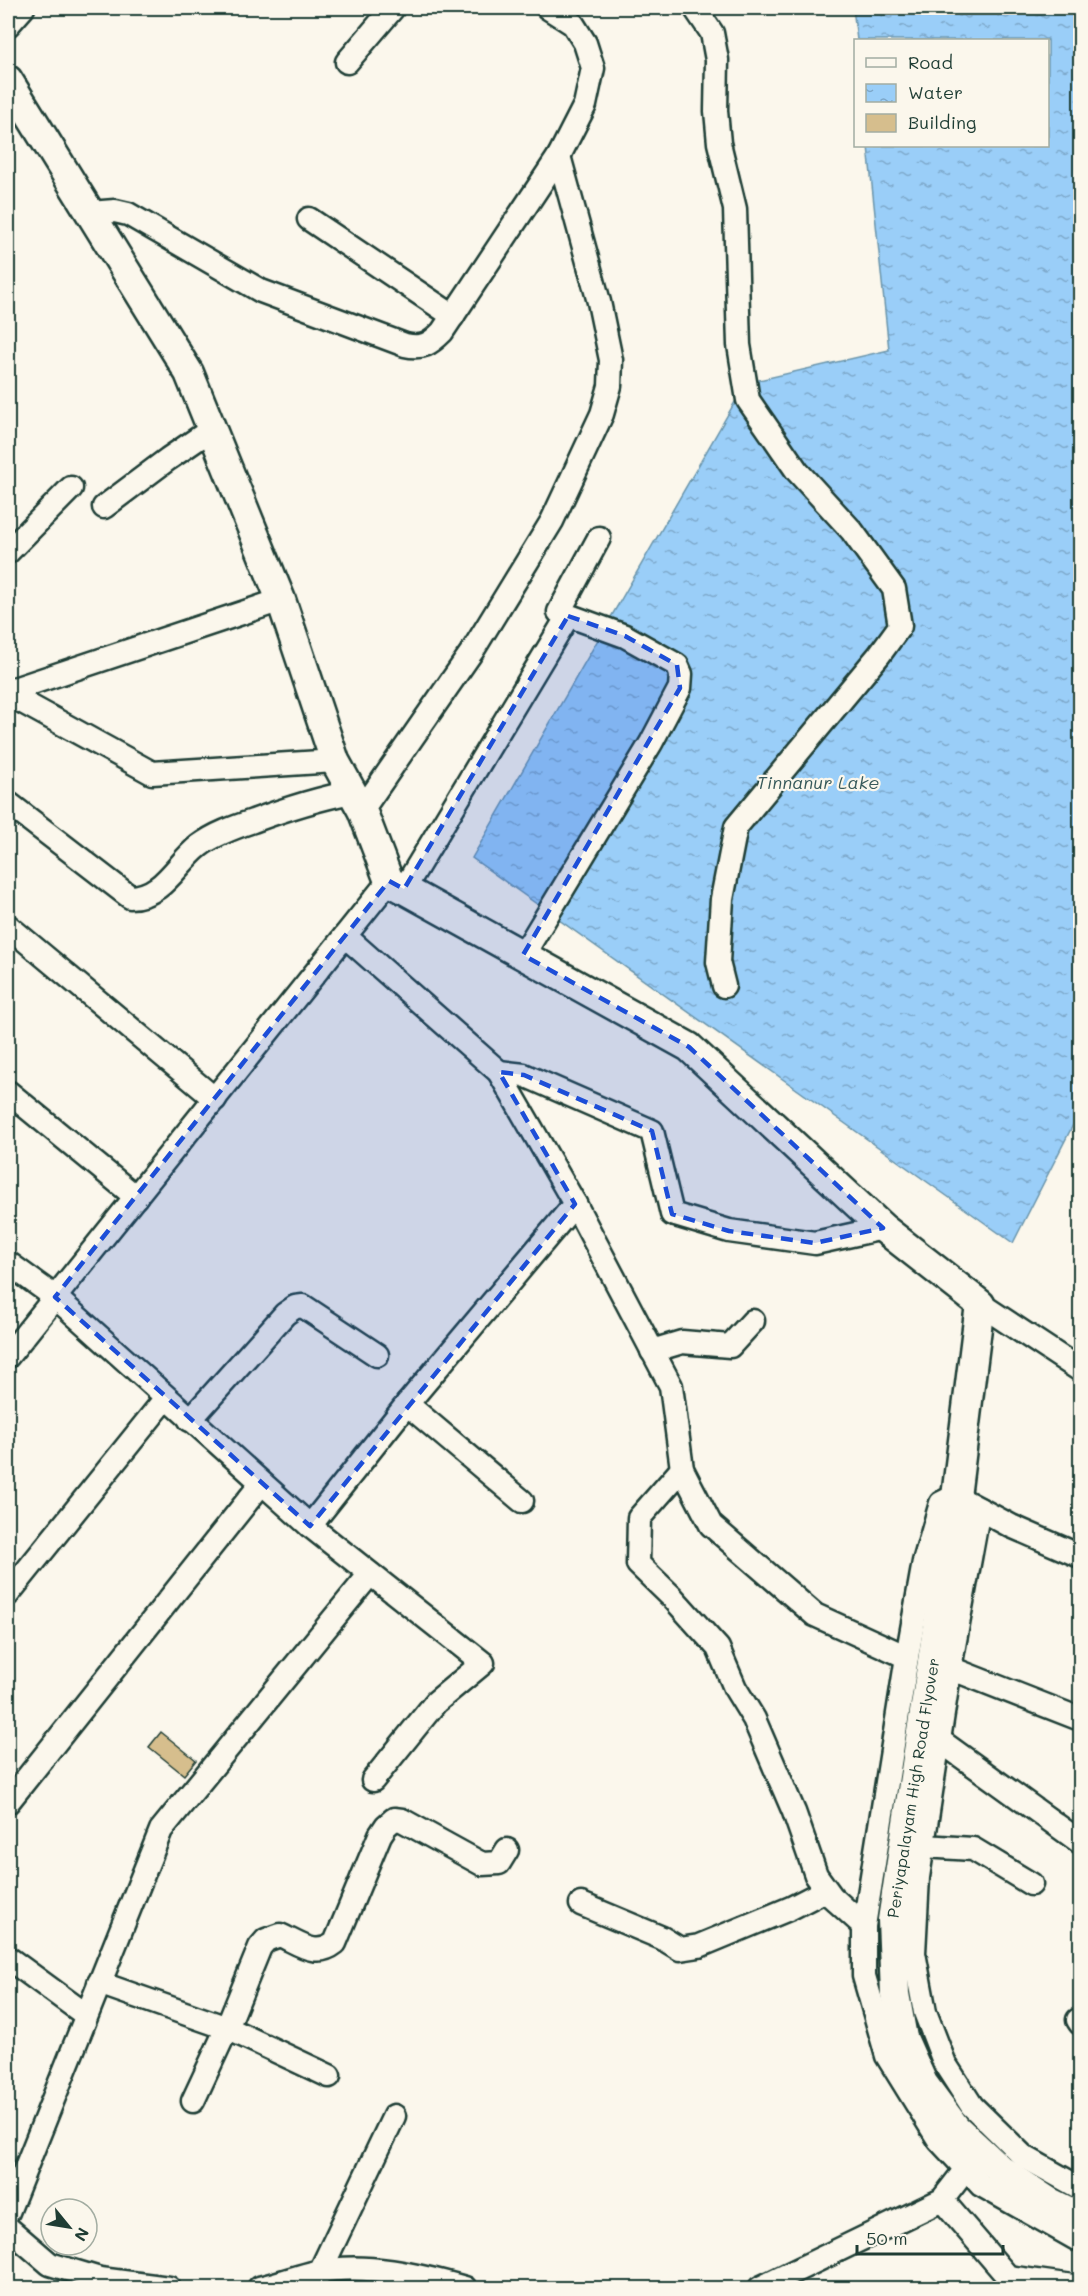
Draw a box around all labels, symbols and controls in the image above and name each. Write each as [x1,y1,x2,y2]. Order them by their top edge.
legend [854,39,1049,147]
text: Road [908,50,953,74]
text: Water [908,80,963,104]
text: Building [908,110,976,134]
water label: Tinnanur Lake [757,770,879,794]
street label: Periyapalayam High Road Flyover [882,1656,943,1919]
north arrow [39,2197,99,2257]
scale bar [857,2218,1002,2256]
text: N [70,2224,95,2245]
text: 50 m [866,2226,908,2250]

